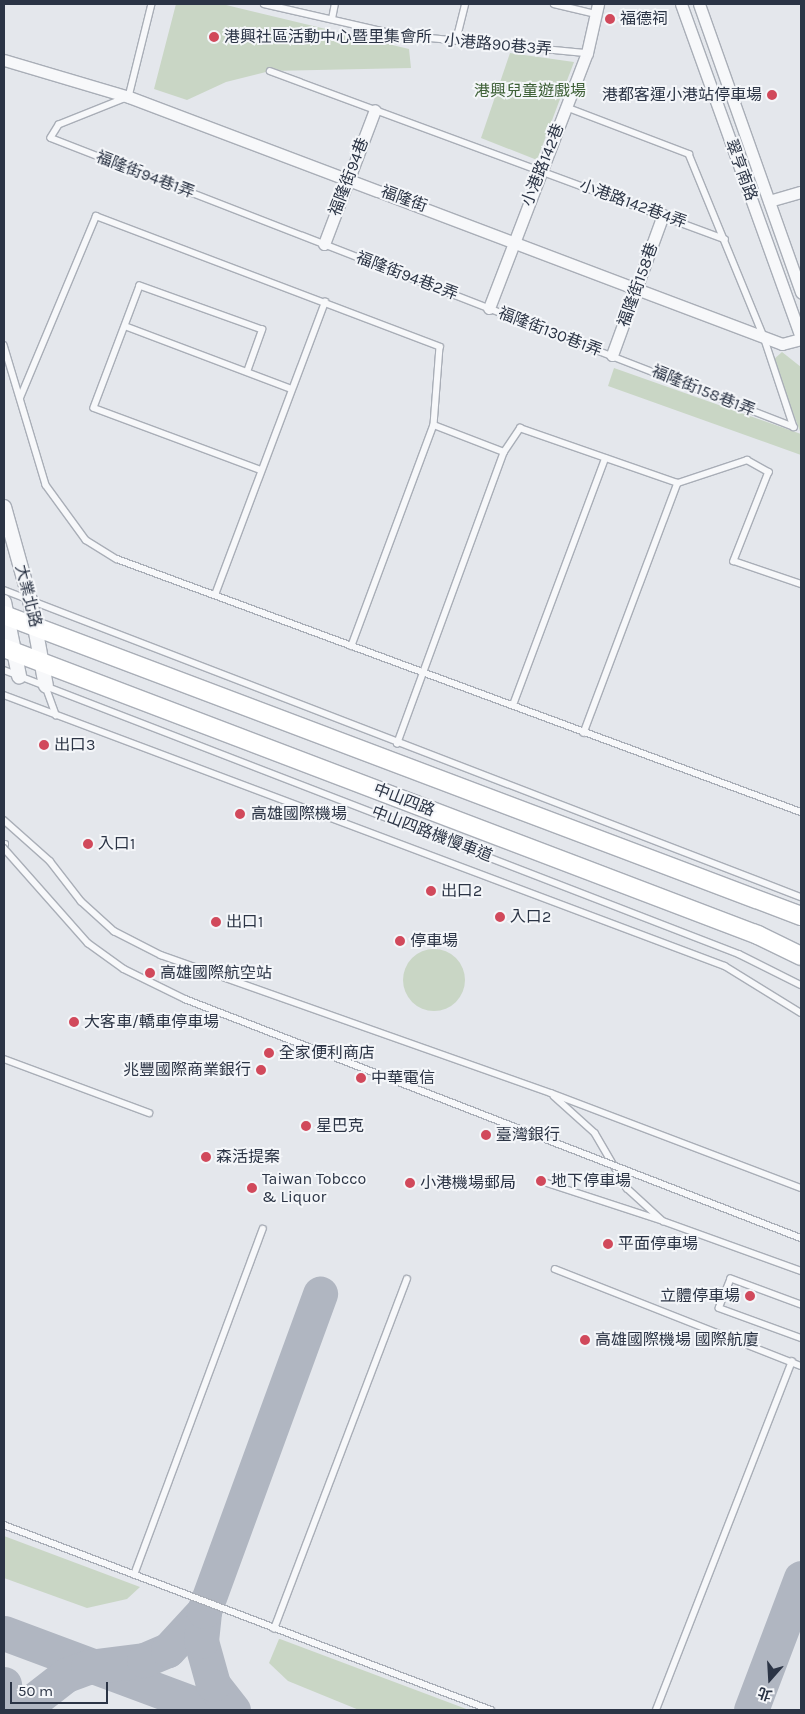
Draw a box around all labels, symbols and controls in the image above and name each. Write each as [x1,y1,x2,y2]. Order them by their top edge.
place label: 福德祠 [620,9,668,29]
marker: 福德祠 [604,13,616,25]
place label: 港興社區活動中心暨里集會所 [224,27,432,47]
marker: 港興社區活動中心暨里集會所 [208,31,220,43]
street label: 小港路90巷3弄 [443,31,553,59]
park label: 港興兒童遊戲場 [474,81,586,101]
place label: 港都客運小港站停車場 [602,85,762,105]
marker: 港都客運小港站停車場 [766,89,778,101]
street label: 小港路142巷 [518,121,568,209]
street label: 福隆街94巷 [325,135,373,219]
street label: 翠亨南路 [721,137,761,203]
street label: 福隆街94巷1弄 [93,147,197,203]
street label: 小港路142巷4弄 [577,176,689,232]
street label: 福隆街 [378,182,430,216]
street label: 福隆街158巷 [614,240,662,330]
street label: 福隆街94巷2弄 [353,248,461,304]
street label: 福隆街130巷1弄 [495,303,605,361]
street label: 福隆街158巷1弄 [649,362,757,420]
street label: 大業北路 [11,563,45,629]
place label: 出口3 [54,735,95,755]
marker: 出口3 [38,739,50,751]
street label: 中山四路 [371,780,437,820]
street label: 中山四路機慢車道 [369,802,495,866]
place label: 高雄國際機場 [251,804,347,824]
marker: 高雄國際機場 [233,807,247,821]
place label: 入口1 [98,834,135,854]
marker: 入口1 [82,838,94,850]
place label: 出口2 [441,881,482,901]
marker: 出口2 [425,885,437,897]
place label: 入口2 [510,907,551,927]
marker: 入口2 [494,911,506,923]
place label: 出口1 [226,912,263,932]
marker: 出口1 [210,916,222,928]
place label: 停車場 [410,931,458,951]
marker: 停車場 [394,935,406,947]
place label: 高雄國際航空站 [160,963,272,983]
marker: 高雄國際航空站 [144,967,156,979]
place label: 大客車/轎車停車場 [84,1012,219,1032]
marker: 大客車/轎車停車場 [68,1016,80,1028]
place label: 全家便利商店 [279,1043,375,1063]
marker: 全家便利商店 [263,1047,275,1059]
place label: 兆豐國際商業銀行 [123,1060,251,1080]
marker: 兆豐國際商業銀行 [255,1064,267,1076]
place label: 中華電信 [371,1068,435,1088]
marker: 中華電信 [355,1072,367,1084]
place label: 星巴克 [316,1116,364,1136]
marker: 星巴克 [300,1120,312,1132]
place label: 臺灣銀行 [496,1125,560,1145]
marker: 臺灣銀行 [480,1129,492,1141]
place label: 森活提案 [216,1147,280,1167]
marker: 森活提案 [200,1151,212,1163]
place label: Taiwan Tobcco & Liquor [262,1169,366,1207]
place label: 地下停車場 [551,1171,631,1191]
place label: 小港機場郵局 [420,1173,516,1193]
marker: 地下停車場 [535,1175,547,1187]
marker: 小港機場郵局 [404,1177,416,1189]
marker: Taiwan Tobcco & Liquor [246,1182,258,1194]
place label: 平面停車場 [618,1234,698,1254]
marker: 平面停車場 [602,1238,614,1250]
place label: 立體停車場 [660,1286,740,1306]
marker: 立體停車場 [744,1290,756,1302]
place label: 高雄國際機場 國際航廈 [595,1330,759,1350]
marker: 高雄國際機場 國際航廈 [579,1334,591,1346]
north arrow [745,1654,795,1704]
scale bar [12,1672,110,1704]
text: 50 m [18,1682,53,1700]
text: 北 [756,1683,774,1704]

